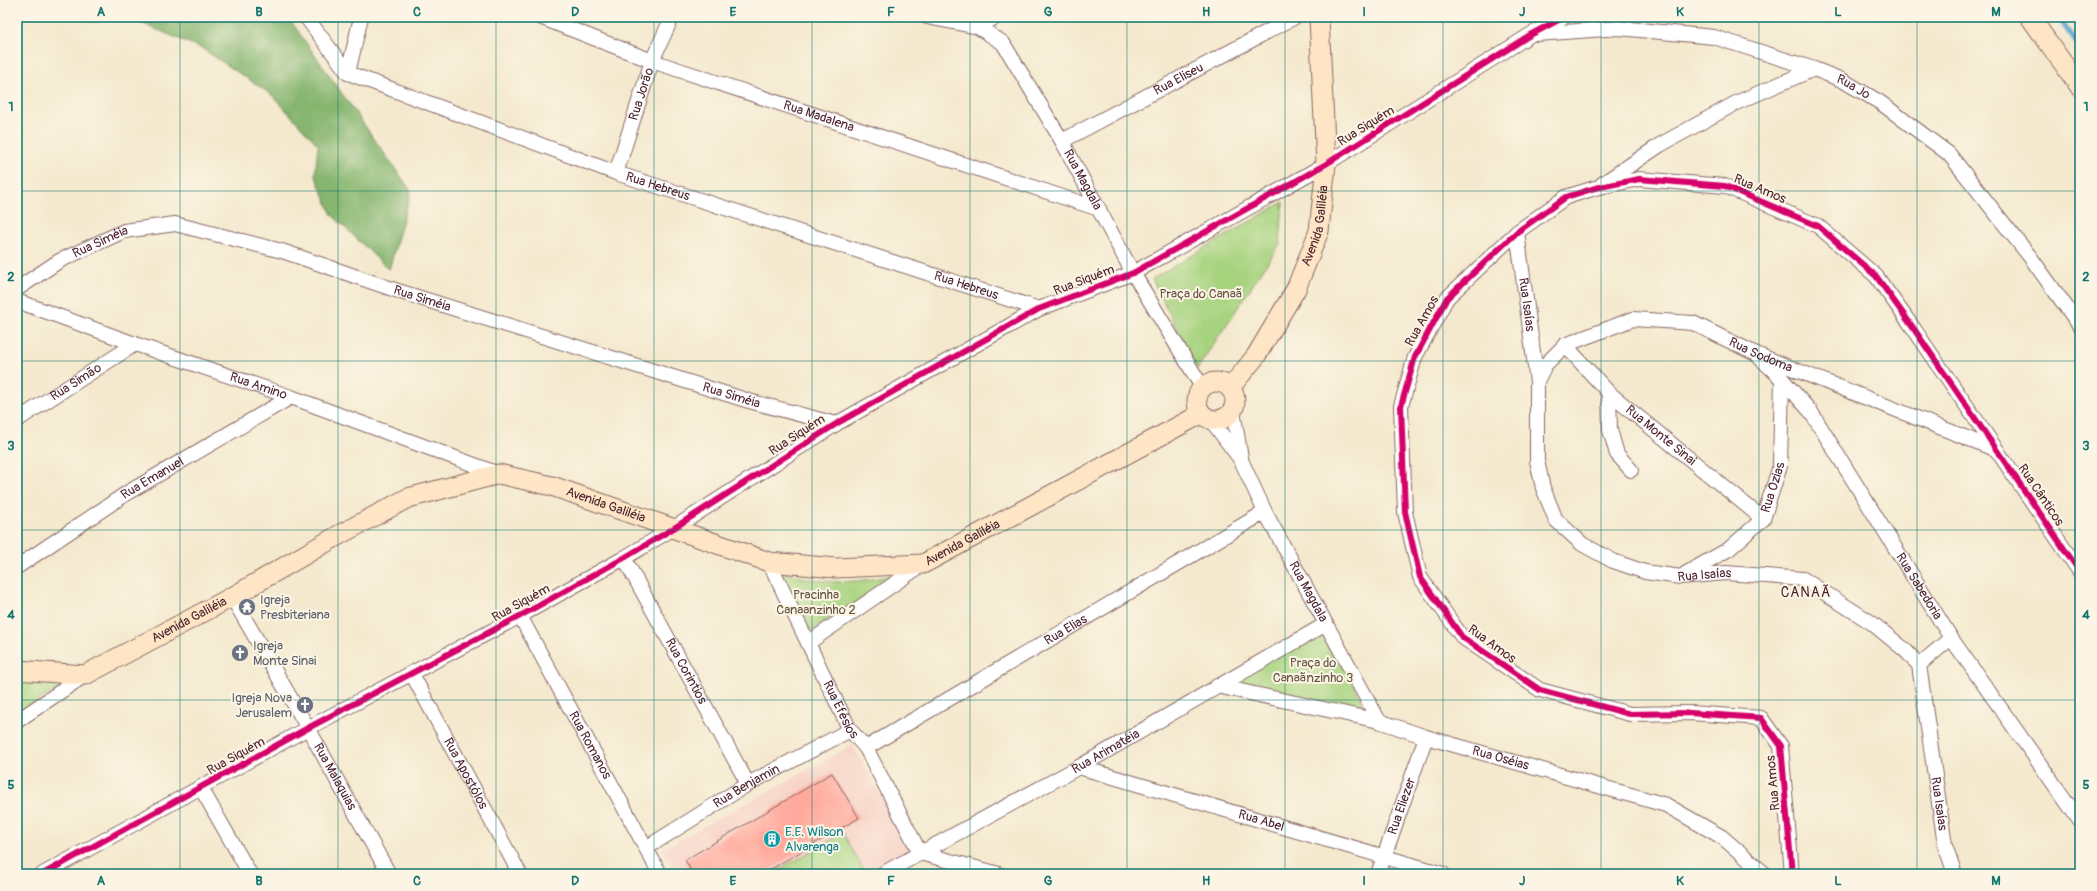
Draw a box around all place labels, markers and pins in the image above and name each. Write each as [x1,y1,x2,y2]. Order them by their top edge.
place label: Igreja Presbiteriana [260,592,330,623]
temple icon: Igreja Presbiteriana [237,597,257,617]
place label: Igreja Monte Sinai [253,638,316,669]
church icon: Igreja Monte Sinai [230,643,250,663]
place label: Igreja Nova Jerusalem [231,690,292,721]
church icon: Igreja Nova Jerusalem [295,695,315,715]
place label: E.E. Wilson Alvarenga [785,824,844,855]
building icon: E.E. Wilson Alvarenga [762,829,782,849]

